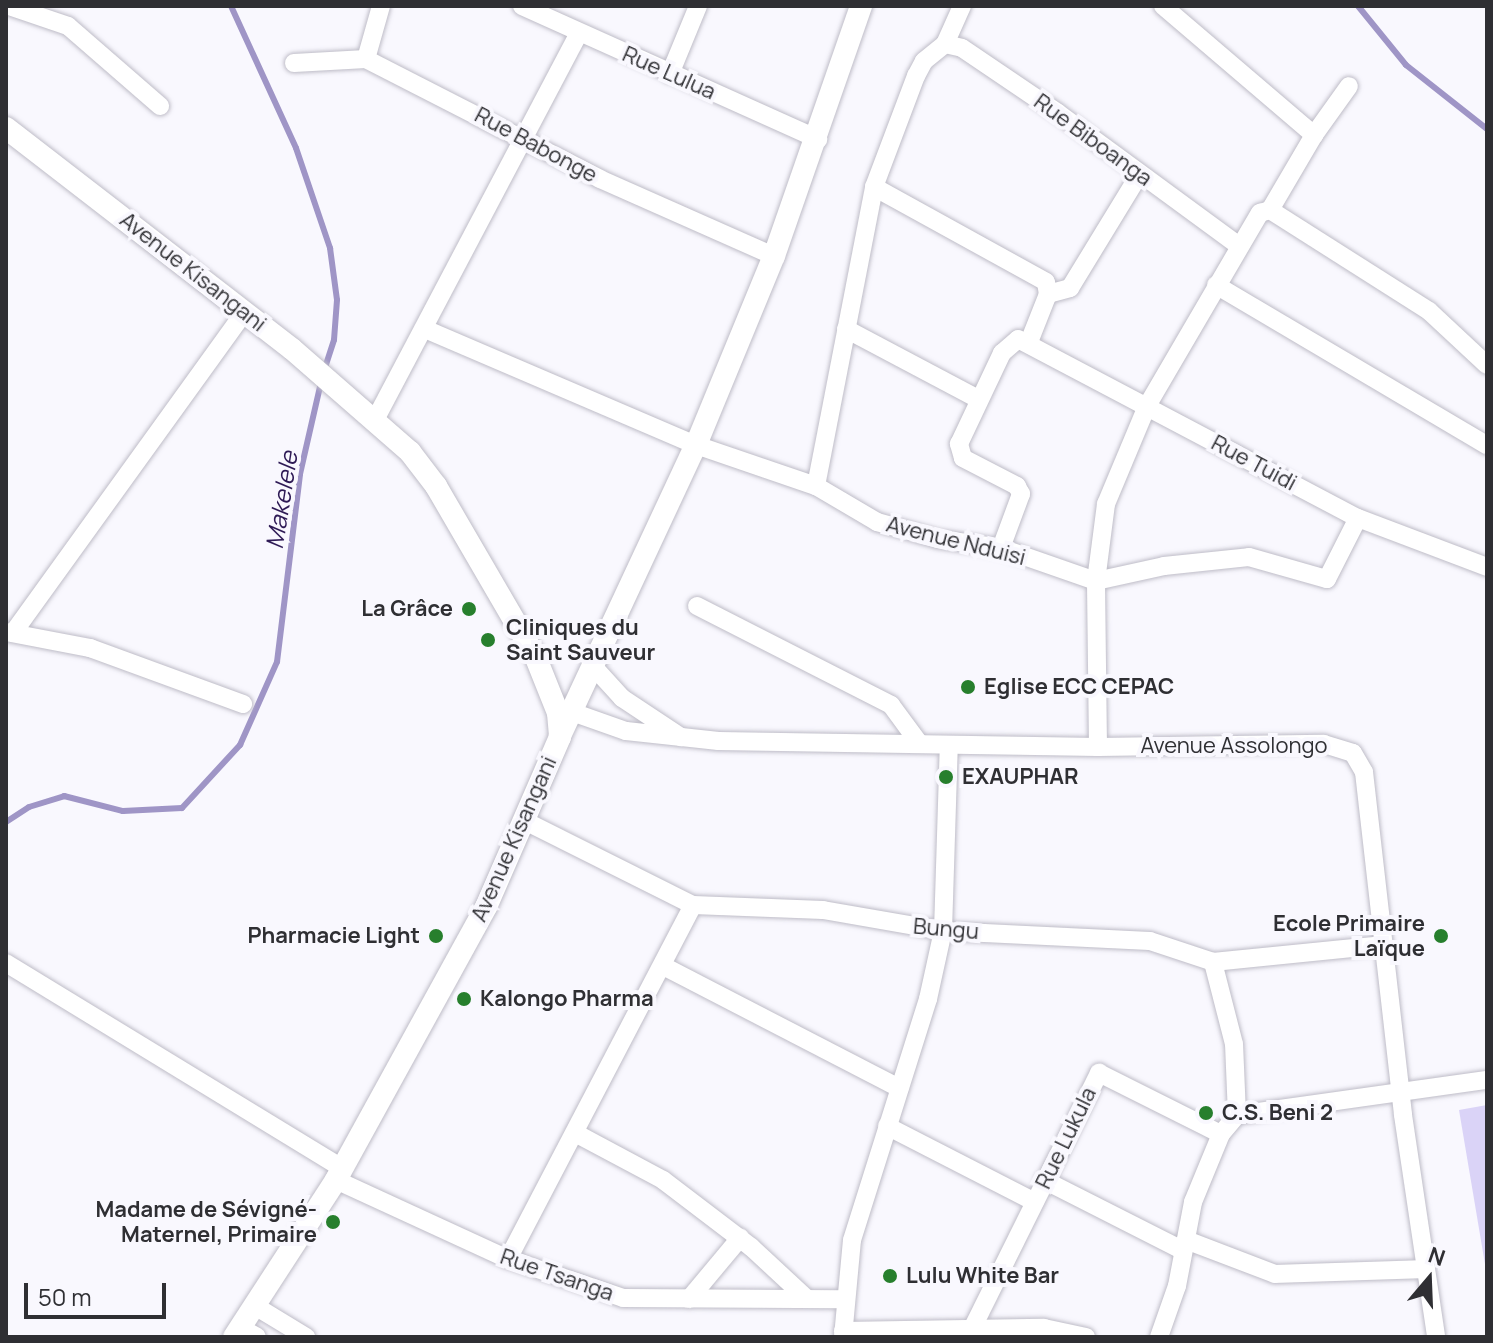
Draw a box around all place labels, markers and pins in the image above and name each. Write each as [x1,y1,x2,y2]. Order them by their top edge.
place label: La Grâce [361,596,453,622]
marker: La Grâce [460,600,478,618]
place label: Cliniques du Saint Sauveur [506,614,655,666]
marker: Cliniques du Saint Sauveur [477,629,499,651]
place label: Eglise ECC CEPAC [984,674,1174,700]
marker: Eglise ECC CEPAC [959,678,977,696]
place label: EXAUPHAR [962,764,1079,790]
marker: EXAUPHAR [937,768,955,786]
place label: Ecole Primaire Laïque [1273,910,1425,962]
place label: Pharmacie Light [247,923,420,949]
marker: Pharmacie Light [427,927,445,945]
marker: Ecole Primaire Laïque [1432,927,1450,945]
place label: Kalongo Pharma [480,986,654,1012]
marker: Kalongo Pharma [455,990,473,1008]
place label: C.S. Beni 2 [1222,1100,1333,1126]
marker: C.S. Beni 2 [1197,1104,1215,1122]
place label: Madame de Sévigné- Maternel, Primaire [95,1196,317,1248]
marker: Madame de Sévigné- Maternel, Primaire [324,1213,342,1231]
place label: Lulu White Bar [906,1263,1059,1289]
marker: Lulu White Bar [881,1267,899,1285]

